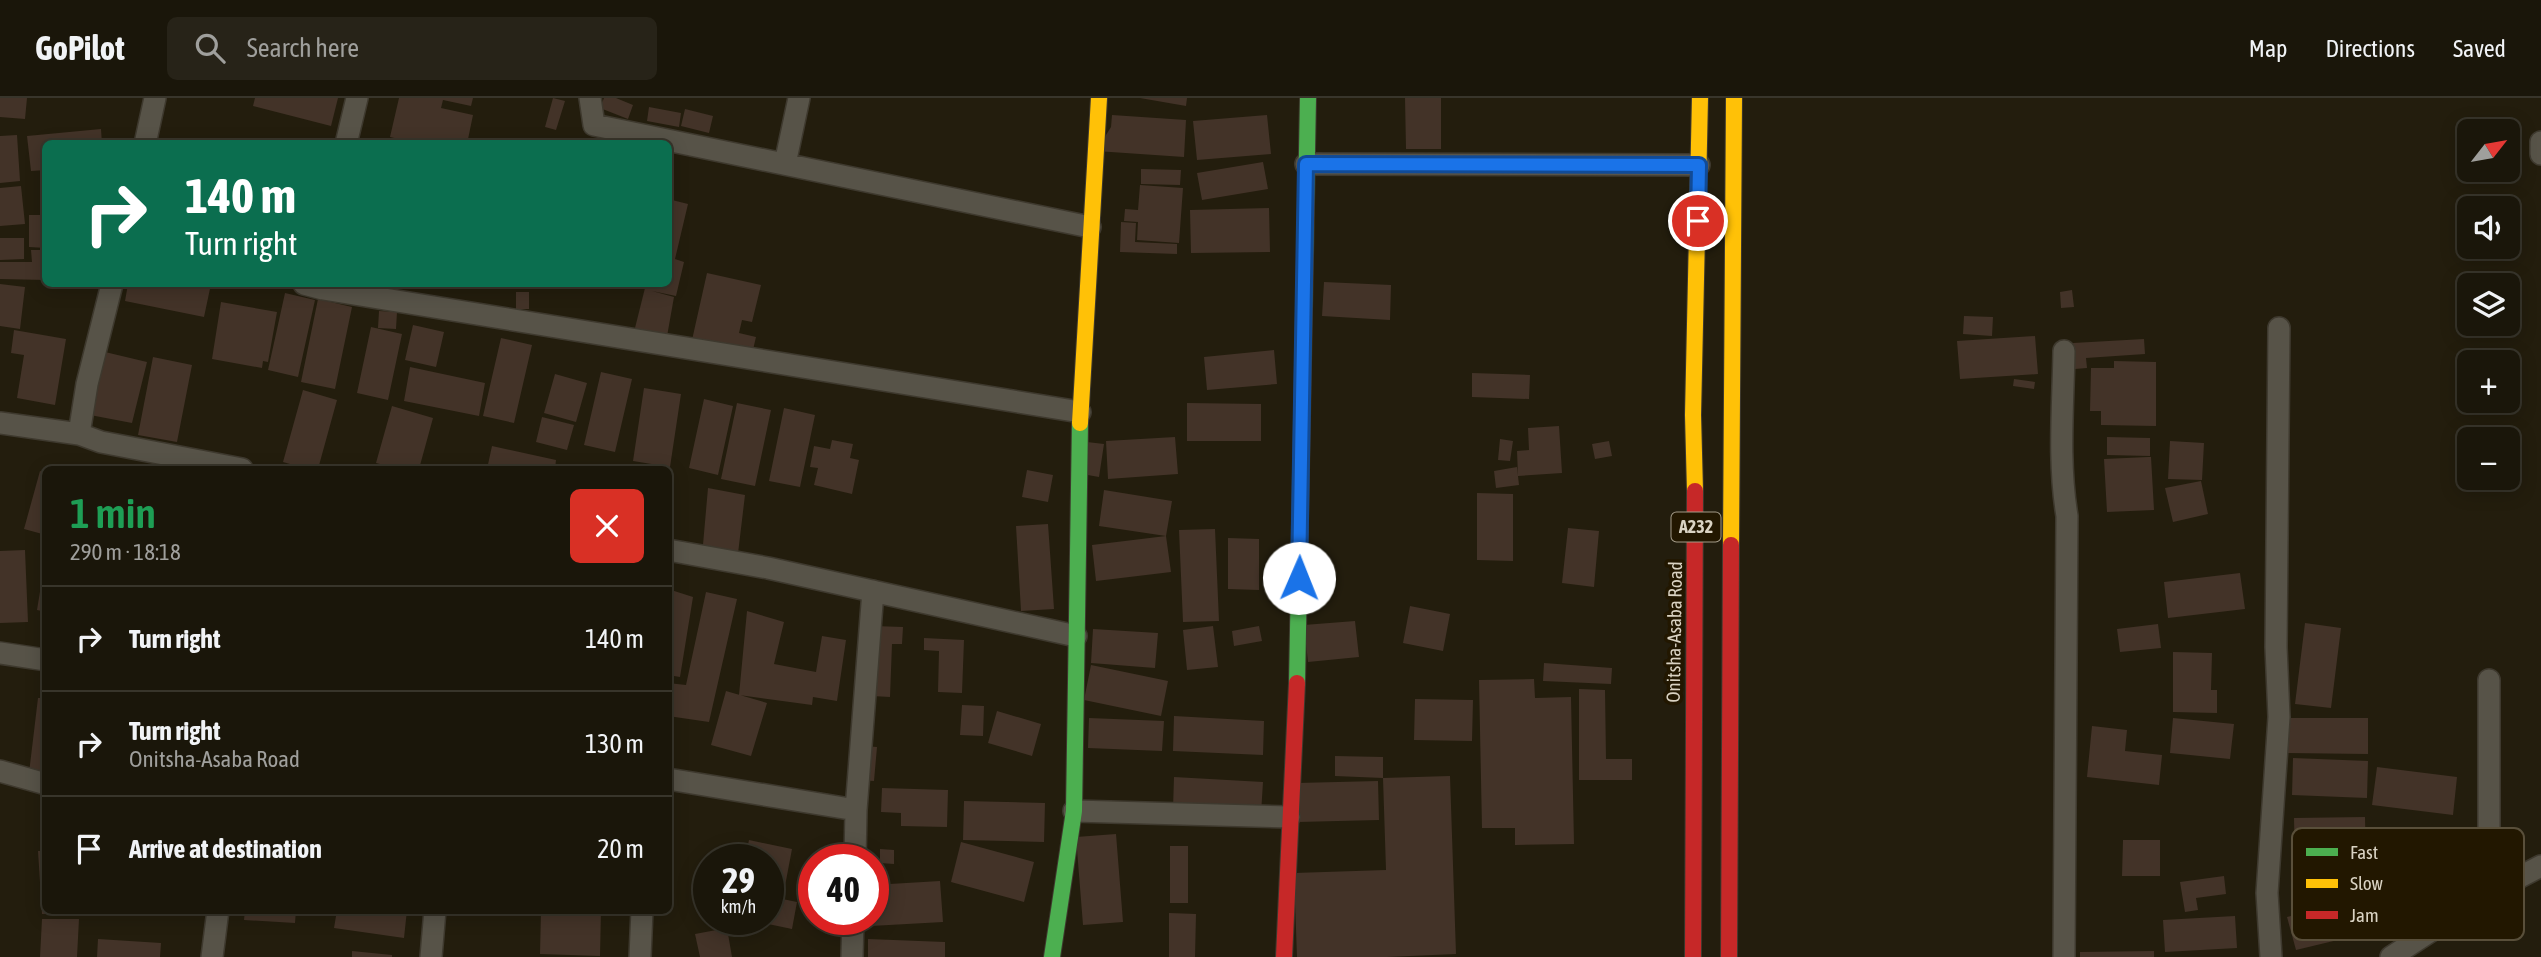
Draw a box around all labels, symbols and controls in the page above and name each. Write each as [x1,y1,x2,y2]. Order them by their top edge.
search box [167,17,657,80]
text: GoPilot [35,29,125,67]
icon: search [191,29,229,67]
text: Search here [247,33,359,63]
text: Map [2249,35,2287,62]
text: Directions [2325,35,2415,62]
text: Saved [2453,35,2506,62]
north arrow [2457,119,2520,182]
map controls [2457,119,2520,490]
text: 140 m [185,167,296,223]
icon: right [70,168,161,259]
pin [1668,191,1728,251]
button: sound [2457,196,2520,259]
icon: arrive [1679,202,1717,240]
text: Turn right [185,225,298,262]
button: layers [2457,273,2520,336]
button: + [2457,350,2520,413]
button: − [2457,427,2520,490]
text: 1 min [70,489,156,537]
button: close [570,489,644,563]
road number: A232 [1672,512,1720,542]
text: 290 m · 18:18 [70,539,181,565]
position arrow [1262,541,1336,615]
street label: Onitsha-Asaba Road [1662,561,1686,703]
icon: right [70,620,108,658]
text: Turn right [129,624,220,654]
text: 140 m [585,624,644,654]
text: Turn right [129,716,220,746]
icon: right [70,725,108,763]
text: 130 m [585,729,644,759]
text: Onitsha-Asaba Road [129,746,300,772]
legend [2292,828,2524,940]
icon: arrive [70,830,108,868]
text: Arrive at destination [129,834,322,864]
text: 20 m [597,834,644,864]
text: Fast [2350,841,2378,863]
speed limit sign: 40 [798,844,889,935]
text: 29 [722,860,755,900]
text: Slow [2350,872,2384,894]
text: km/h [721,896,756,917]
text: Jam [2350,904,2379,926]

